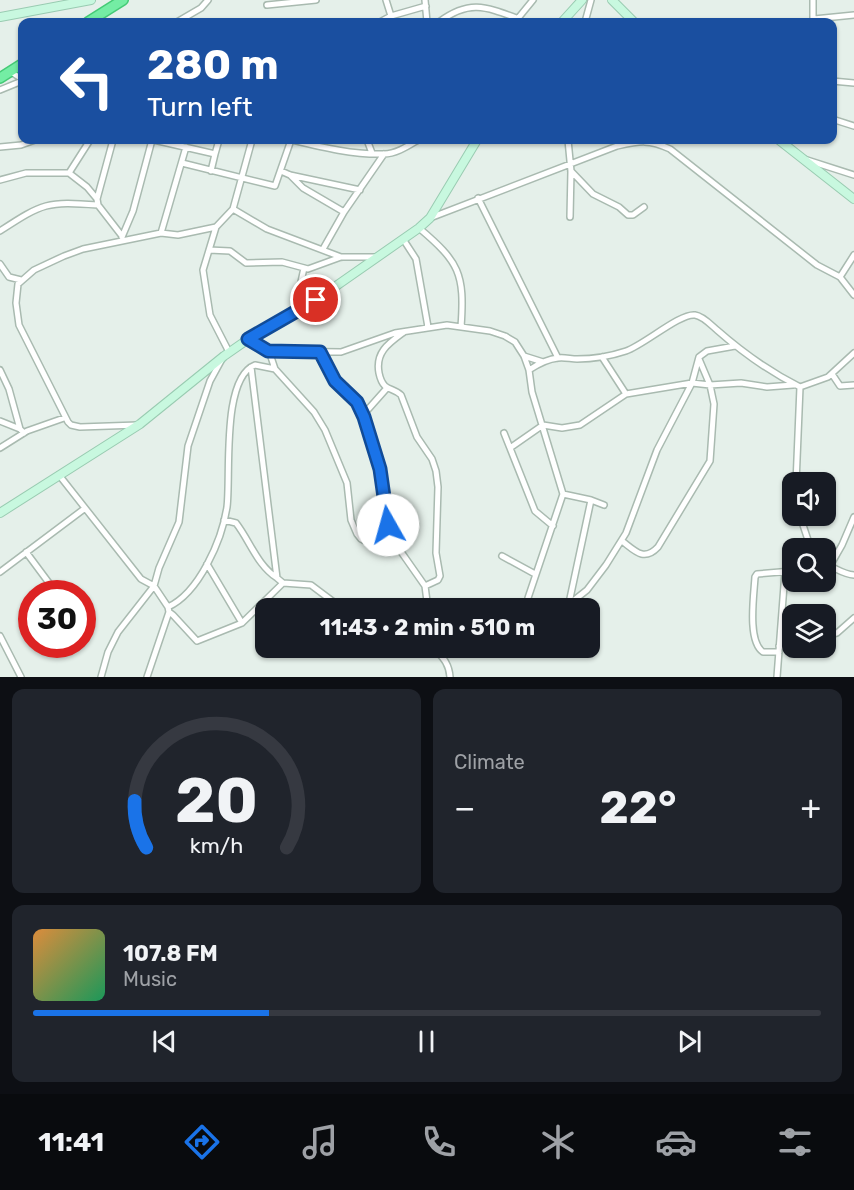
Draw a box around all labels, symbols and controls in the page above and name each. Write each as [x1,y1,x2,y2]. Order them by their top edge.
text: 280 m [147,40,279,90]
icon: left [48,42,126,120]
text: Turn left [147,91,252,123]
pin [290,274,341,325]
icon: arrive [299,283,332,316]
map controls [782,472,836,658]
button: sound [782,472,836,526]
position arrow [356,493,420,557]
button: search [782,538,836,592]
speed limit sign: 30 [18,580,96,658]
button: layers [782,604,836,658]
text: 11:43 · 2 min · 510 m [320,614,535,641]
text: Climate [454,750,525,774]
text: 20 [175,764,258,838]
text: 22° [599,781,676,834]
text: − [454,788,475,827]
text: + [800,788,821,827]
text: km/h [190,833,243,858]
text: 107.8 FM [123,940,218,967]
text: Music [123,967,177,991]
icon: previous [148,1025,181,1058]
icon: pause [410,1025,443,1058]
icon: next [673,1025,706,1058]
icon: directions [181,1121,223,1163]
icon: music [299,1121,341,1163]
icon: phone [418,1121,460,1163]
icon: climate [537,1121,579,1163]
icon: car [655,1121,697,1163]
icon: filters [774,1121,816,1163]
text: 11:41 [38,1126,104,1158]

